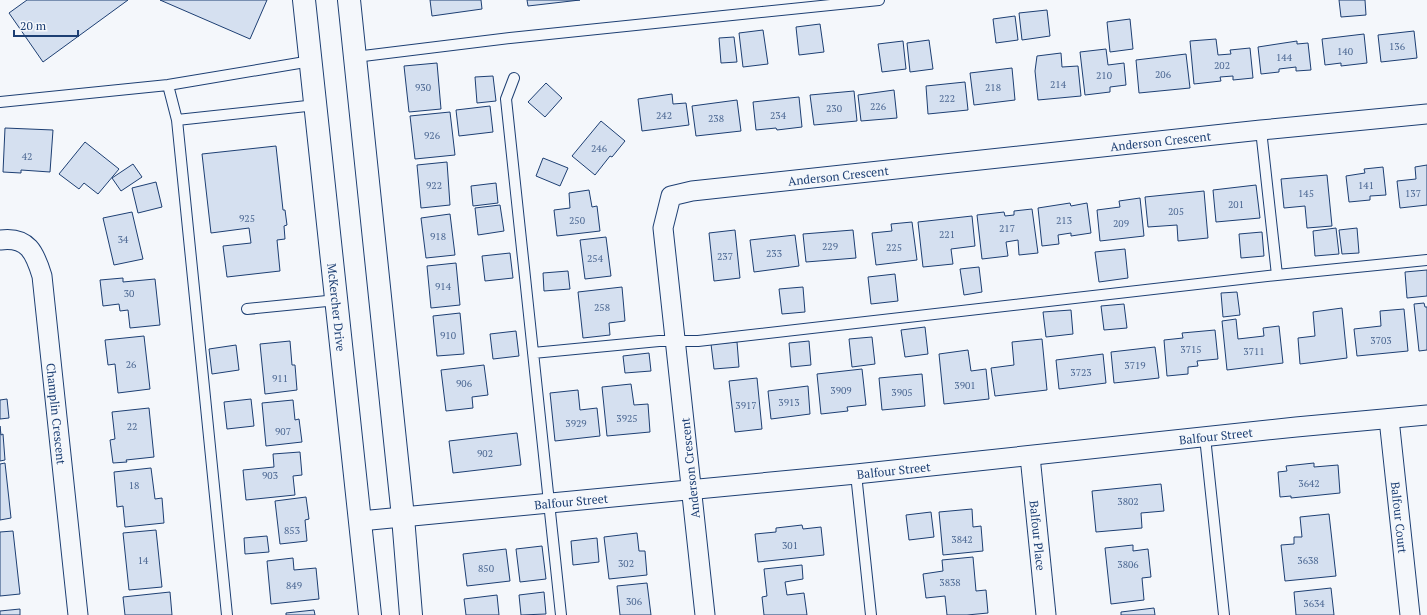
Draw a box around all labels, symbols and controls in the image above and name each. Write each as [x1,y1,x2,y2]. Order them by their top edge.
scale bar [14,12,78,38]
text: 20 m [20,18,47,33]
house number: 136 [1389,40,1406,53]
house number: 140 [1337,45,1353,58]
house number: 144 [1276,51,1293,64]
house number: 202 [1214,59,1230,72]
house number: 206 [1155,68,1172,81]
house number: 210 [1096,69,1112,82]
house number: 214 [1050,78,1067,91]
house number: 930 [415,81,431,94]
house number: 218 [985,81,1001,94]
house number: 222 [939,92,955,105]
house number: 226 [870,100,887,113]
house number: 230 [826,102,842,115]
house number: 242 [656,109,672,122]
house number: 234 [770,109,787,122]
house number: 238 [708,112,724,125]
street label: Anderson Crescent [1109,128,1212,154]
house number: 926 [424,129,441,142]
house number: 246 [591,142,608,155]
house number: 42 [22,150,32,163]
street label: Anderson Crescent [787,162,890,188]
house number: 922 [426,179,442,192]
house number: 141 [1358,179,1374,192]
house number: 145 [1298,187,1314,200]
house number: 137 [1405,187,1421,200]
house number: 201 [1228,198,1244,211]
house number: 205 [1168,205,1184,218]
house number: 925 [239,212,255,225]
house number: 250 [569,214,585,227]
house number: 213 [1056,214,1072,227]
house number: 209 [1113,217,1129,230]
house number: 217 [999,222,1015,235]
house number: 221 [939,228,955,241]
house number: 918 [430,230,446,243]
house number: 34 [118,233,129,246]
house number: 229 [822,240,838,253]
house number: 225 [886,241,902,254]
house number: 233 [766,247,782,260]
house number: 237 [717,250,733,263]
house number: 254 [587,252,604,265]
street label: McKercher Drive [325,262,349,352]
house number: 914 [435,280,452,293]
house number: 30 [124,287,134,300]
house number: 258 [594,301,610,314]
house number: 910 [440,329,456,342]
house number: 3703 [1370,334,1392,347]
house number: 3715 [1180,343,1202,356]
house number: 3711 [1243,345,1265,358]
house number: 26 [126,358,137,371]
house number: 3719 [1124,359,1146,372]
street label: Champlin Crescent [44,362,70,466]
house number: 3723 [1070,366,1092,379]
house number: 911 [272,372,288,385]
house number: 906 [456,377,473,390]
house number: 3901 [954,379,976,392]
house number: 3909 [830,384,852,397]
house number: 3905 [891,386,913,399]
house number: 3913 [778,396,800,409]
house number: 3917 [735,399,757,412]
house number: 3925 [616,412,638,425]
street label: Anderson Crescent [677,416,703,519]
house number: 3929 [565,417,587,430]
house number: 22 [127,420,137,433]
street label: Balfour Street [1178,424,1254,447]
house number: 907 [275,425,291,438]
house number: 902 [477,447,493,460]
street label: Balfour Street [856,459,932,481]
house number: 903 [262,469,278,482]
house number: 3642 [1298,477,1320,490]
house number: 18 [129,479,139,492]
street label: Balfour Court [1388,481,1411,555]
street label: Balfour Street [533,490,609,512]
house number: 3802 [1117,495,1139,508]
street label: Balfour Place [1027,500,1049,571]
house number: 853 [284,524,300,537]
house number: 3842 [951,533,973,546]
house number: 301 [782,539,798,552]
house number: 14 [138,554,149,567]
house number: 3638 [1297,554,1319,567]
house number: 302 [618,557,634,570]
house number: 3806 [1117,558,1139,571]
house number: 850 [478,562,494,575]
house number: 3838 [939,576,961,589]
house number: 849 [286,579,302,592]
house number: 306 [626,595,643,608]
house number: 3634 [1303,597,1325,610]

